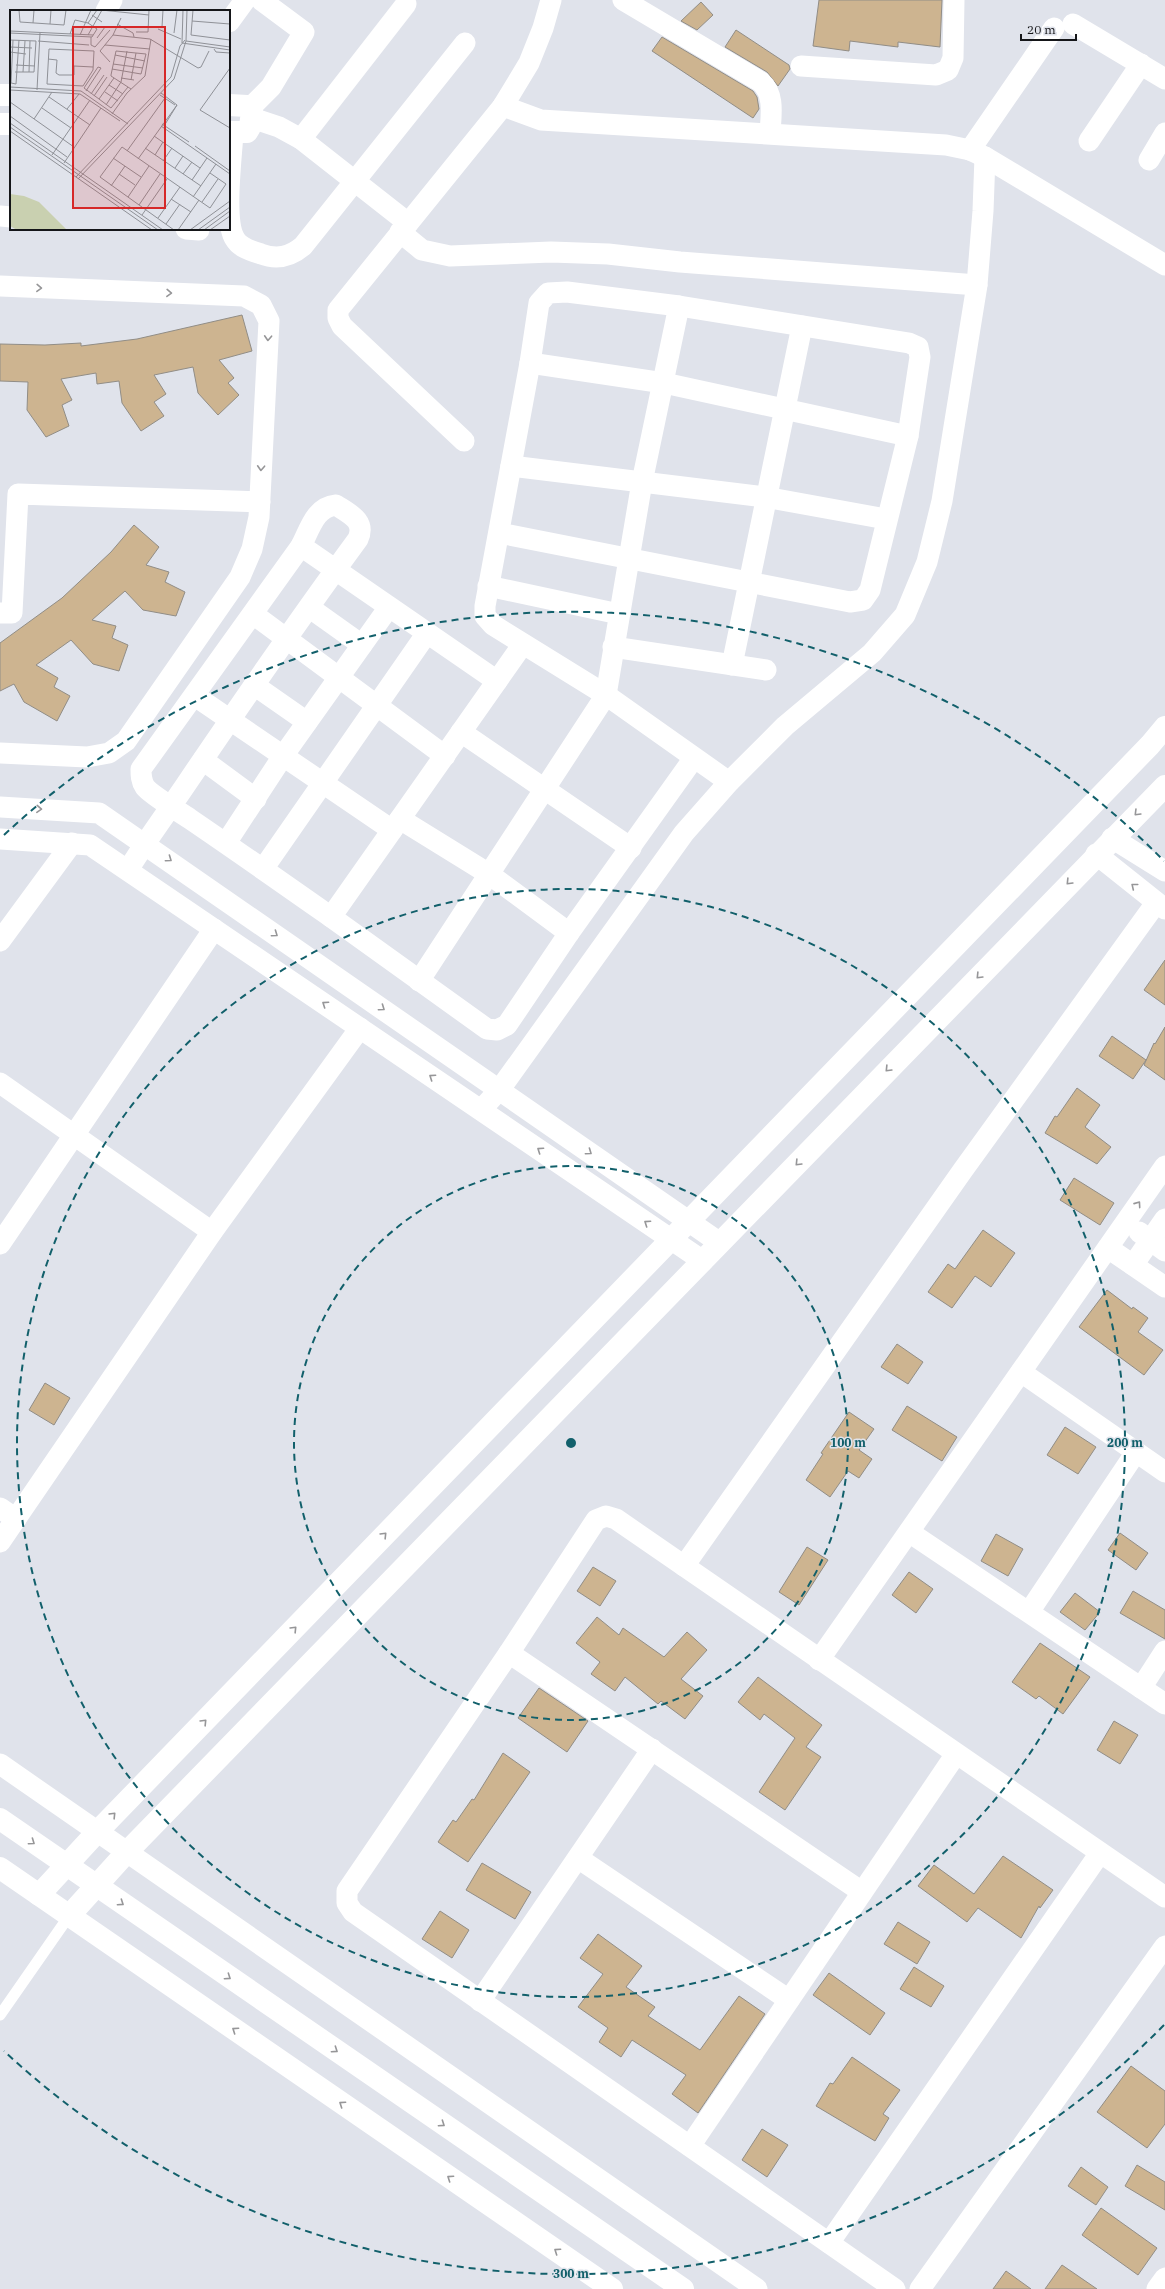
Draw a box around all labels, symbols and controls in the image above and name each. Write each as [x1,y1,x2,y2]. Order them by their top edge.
inset map [10,10,230,230]
scale bar [1021,16,1076,42]
text: 20 m [1027,22,1056,37]
one-way arrow [36,283,42,292]
one-way arrow [166,289,172,297]
one-way arrow [264,335,273,341]
one-way arrow [257,465,266,471]
one-way arrow [36,805,42,813]
one-way arrow [1134,808,1142,816]
one-way arrow [164,854,171,861]
one-way arrow [1066,877,1074,885]
one-way arrow [1132,883,1139,890]
one-way arrow [271,929,278,936]
one-way arrow [976,971,983,979]
one-way arrow [322,1002,329,1009]
one-way arrow [378,1003,385,1011]
one-way arrow [885,1064,893,1072]
one-way arrow [429,1074,436,1082]
one-way arrow [537,1147,544,1155]
one-way arrow [585,1147,592,1155]
one-way arrow [795,1158,803,1166]
one-way arrow [1133,1202,1140,1209]
one-way arrow [645,1221,652,1228]
text: 100 m [830,1435,866,1450]
text: 200 m [1107,1435,1143,1450]
centre of rings [564,1436,578,1450]
one-way arrow [380,1532,387,1540]
one-way arrow [289,1626,297,1634]
one-way arrow [199,1719,206,1727]
one-way arrow [108,1812,116,1820]
one-way arrow [28,1837,35,1845]
one-way arrow [116,1898,123,1905]
one-way arrow [223,1972,230,1979]
one-way arrow [232,2027,239,2035]
one-way arrow [331,2045,338,2053]
one-way arrow [340,2102,347,2109]
one-way arrow [438,2119,445,2127]
one-way arrow [447,2175,454,2182]
one-way arrow [554,2249,561,2256]
text: 300 m [553,2266,589,2281]

